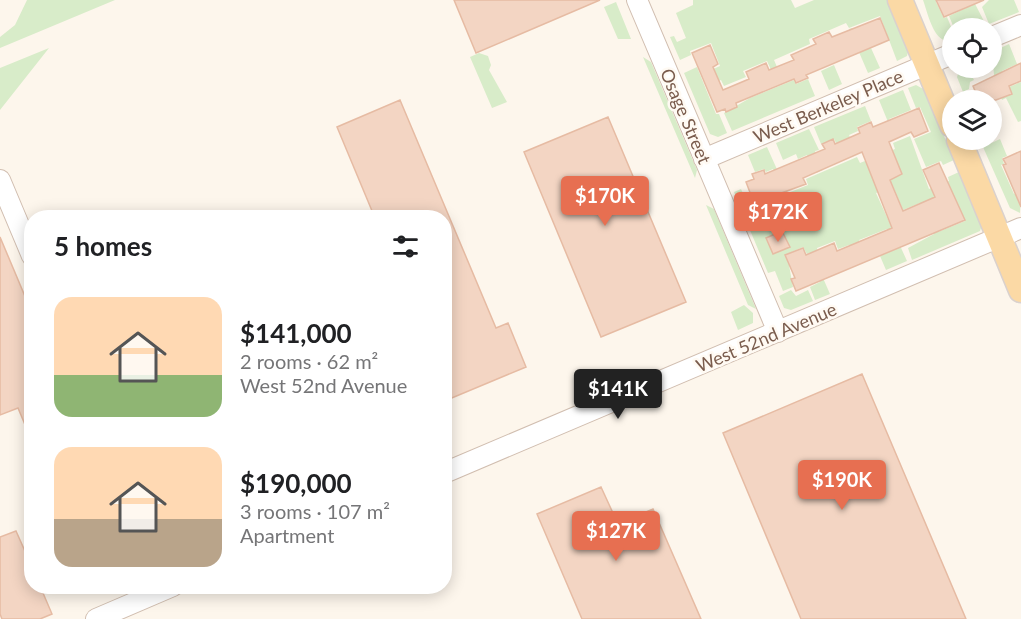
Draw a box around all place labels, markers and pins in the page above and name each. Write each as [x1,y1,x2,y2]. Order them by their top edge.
pin: $170K [563,176,647,227]
pin: $172K [736,192,820,243]
pin: $141K [576,369,660,420]
pin: $190K [800,460,884,511]
pin: $127K [574,511,658,562]

